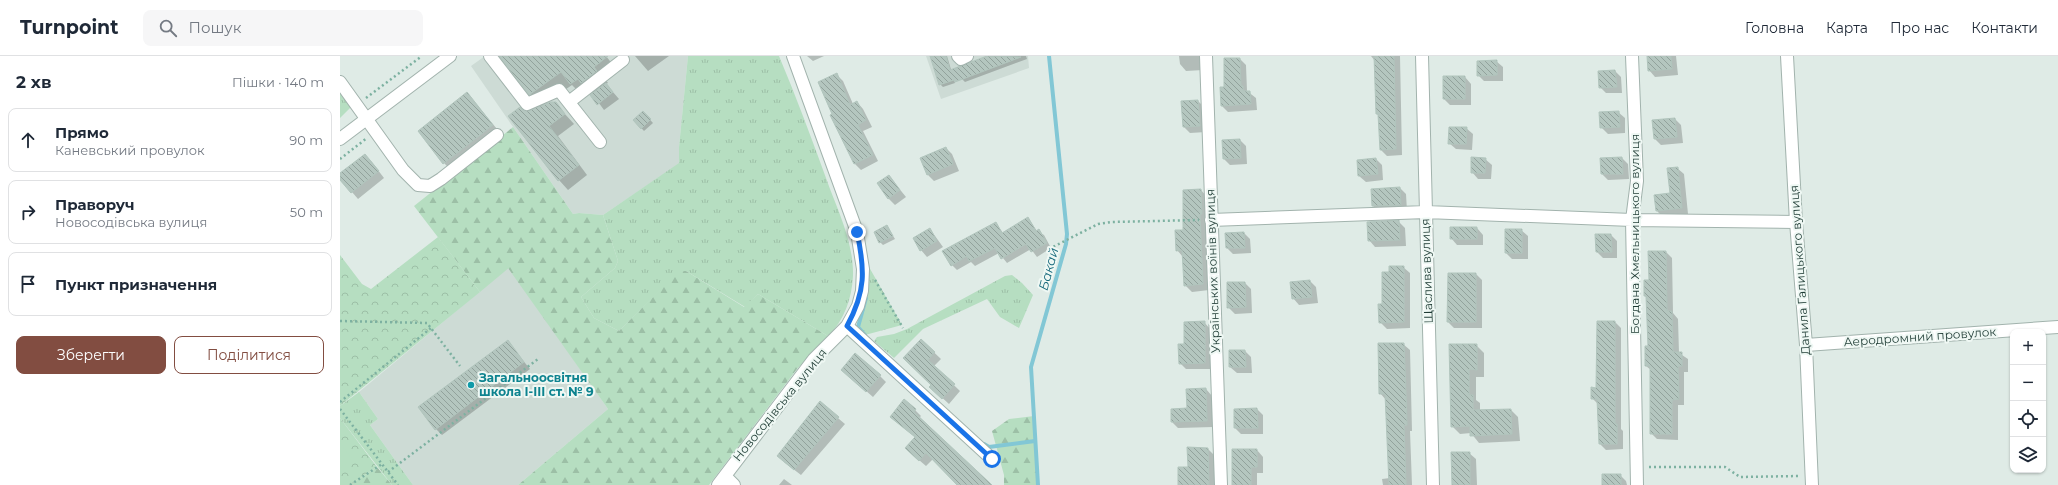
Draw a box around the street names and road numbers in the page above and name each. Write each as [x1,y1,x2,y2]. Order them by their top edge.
street label: Богдана Хмельницького вулиця [1627,134,1642,334]
street label: Данила Галицького вулиця [1786,184,1813,356]
street label: Українських воїнів вулиця [1202,189,1223,353]
street label: Щаслива вулиця [1417,218,1436,324]
street label: Аеродромний провулок [1843,324,1997,349]
street label: Новосодівська вулиця [730,345,830,464]

